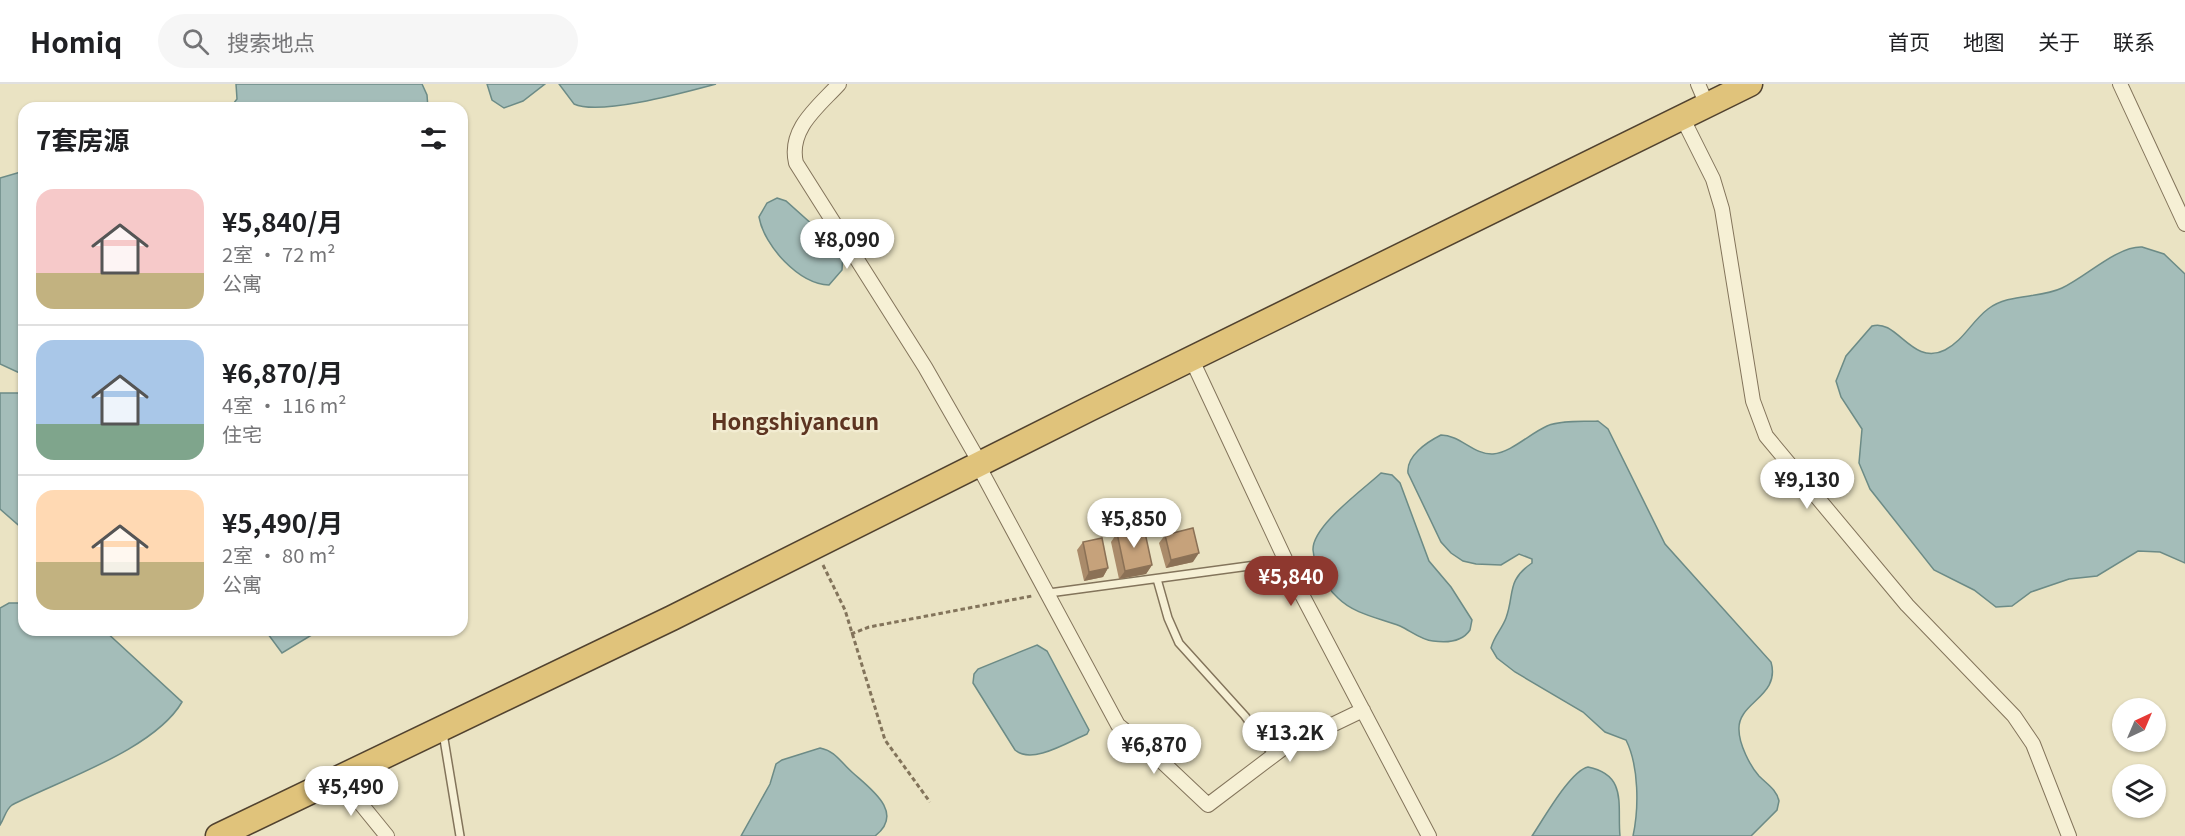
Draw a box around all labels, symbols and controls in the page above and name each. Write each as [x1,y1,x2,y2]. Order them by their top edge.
search box [158,14,578,68]
text: Homiq [30,21,122,61]
icon: search [179,25,212,58]
text: 搜索地点 [227,25,315,57]
text: 首页 [1888,26,1930,56]
text: 地图 [1963,26,2005,56]
text: 关于 [2038,26,2080,56]
text: 联系 [2113,26,2155,56]
text: 7套房源 [36,120,129,157]
icon: filters [417,122,450,155]
text: ¥5,840/月 [222,202,343,239]
icon: home [84,213,156,285]
pin: ¥8,090 [798,219,896,270]
text: ¥8,090 [814,224,880,253]
text: 2室 · 72 m² [222,239,335,268]
text: 公寓 [222,268,262,297]
text: ¥6,870/月 [222,353,343,390]
icon: home [84,364,156,436]
text: 4室 · 116 m² [222,390,347,419]
district label: Hongshiyancun [711,404,879,436]
text: 住宅 [222,419,262,448]
pin: ¥9,130 [1758,459,1856,510]
text: ¥9,130 [1774,464,1840,493]
pin: ¥5,850 [1085,498,1183,549]
text: ¥5,490/月 [222,503,343,540]
text: ¥5,850 [1101,503,1167,532]
icon: home [84,514,156,586]
text: 2室 · 80 m² [222,540,335,569]
pin: ¥5,840 [1242,556,1340,607]
text: ¥5,840 [1258,561,1324,590]
text: 公寓 [222,569,262,598]
north arrow [2112,698,2166,752]
map controls [2112,698,2166,818]
pin: ¥13.2K [1241,712,1339,763]
text: ¥13.2K [1256,717,1324,746]
pin: ¥6,870 [1105,724,1203,775]
text: ¥6,870 [1121,729,1187,758]
button: layers [2112,764,2166,818]
pin: ¥5,490 [302,766,400,817]
text: ¥5,490 [318,771,384,800]

